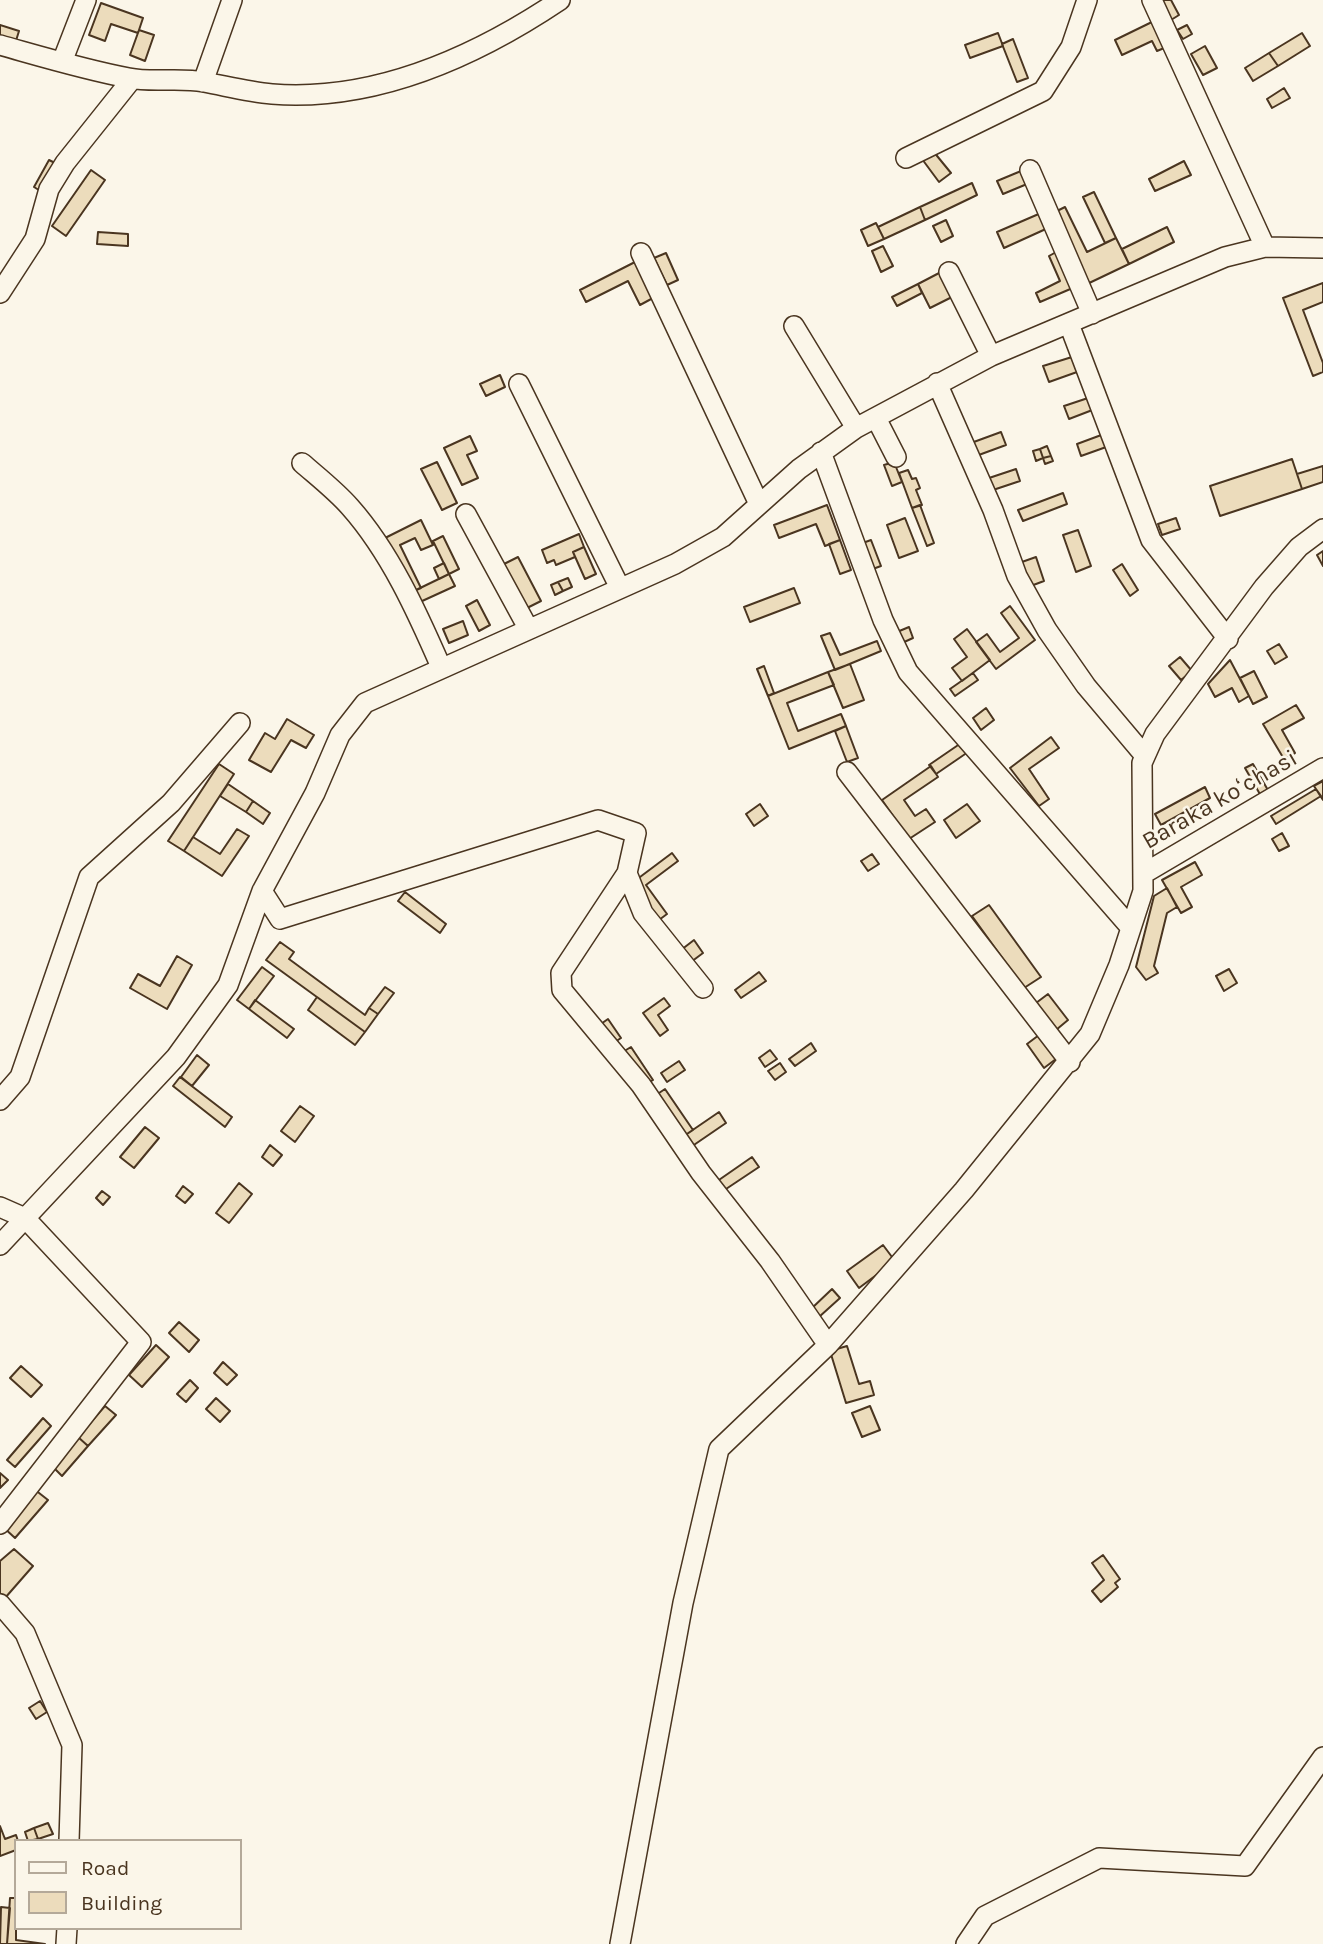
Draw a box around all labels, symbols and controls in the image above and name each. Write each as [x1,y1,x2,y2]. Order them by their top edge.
street label: Baraka koʻchasi [1137,744,1303,856]
legend [14,1839,242,1930]
text: Road [81,1856,129,1880]
text: Building [81,1891,162,1915]

